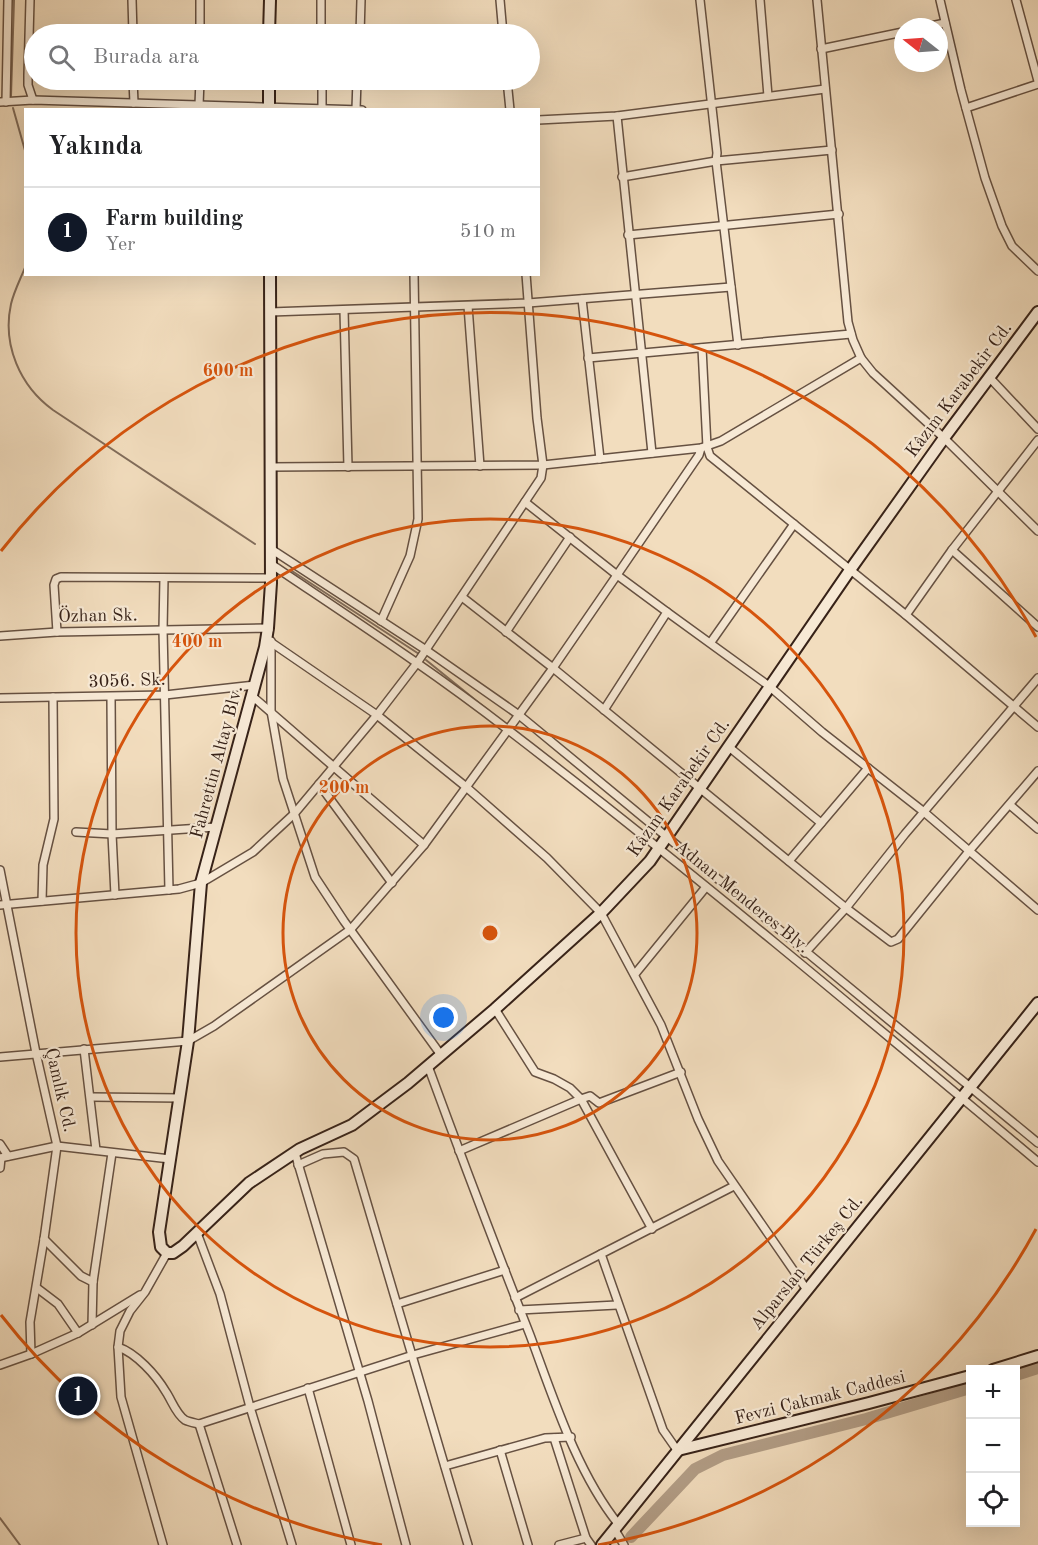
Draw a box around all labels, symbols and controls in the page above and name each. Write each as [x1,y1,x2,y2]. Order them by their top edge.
north arrow [894,18,948,72]
search box [24,24,540,90]
icon: search [45,41,78,74]
text: Burada ara [93,46,199,68]
text: Yakında [48,134,143,160]
text: Farm building [105,208,243,230]
text: 1 [62,222,73,242]
text: 510 m [460,222,516,242]
text: Yer [105,235,136,255]
street label: Kâzım Karabekir Cd. [902,319,1016,461]
text: 600 m [203,362,253,380]
street label: Özhan Sk. [58,602,138,626]
text: 400 m [172,633,222,651]
street label: 3056. Sk. [88,671,166,691]
street label: Fahrettin Altay Blv. [188,684,246,840]
street label: Kâzım Karabekir Cd. [625,716,733,860]
text: 200 m [319,779,369,797]
street label: Adnan Menderes Blv. [671,837,813,957]
centre of rings [480,923,500,943]
your location [429,1003,458,1032]
street label: Çamlık Cd. [42,1046,78,1134]
street label: Alparslan Türkeş Cd. [747,1192,867,1334]
map controls [966,1365,1020,1527]
button: + [966,1365,1020,1419]
street label: Fevzi Çakmak Caddesi [733,1368,907,1428]
pin: 1 [58,1374,98,1418]
button: − [966,1419,1020,1473]
button: locate [966,1473,1020,1527]

